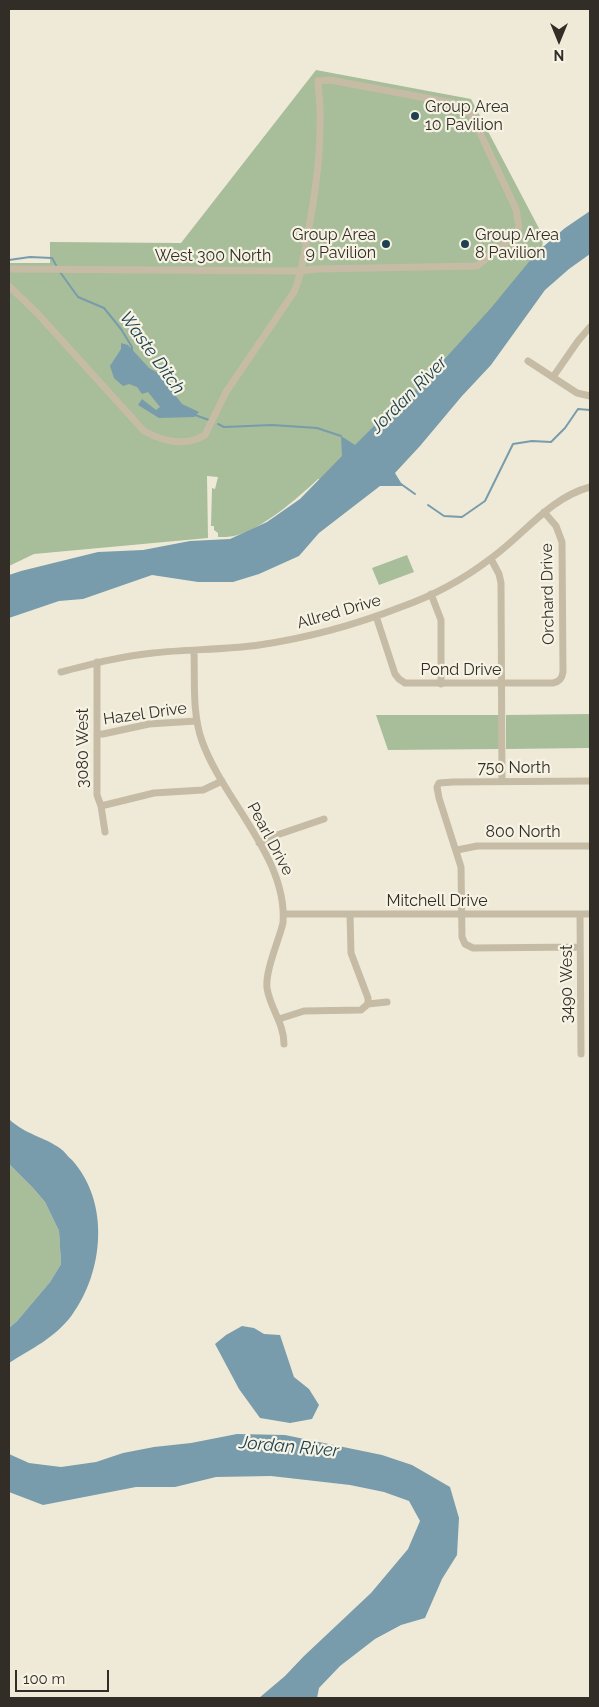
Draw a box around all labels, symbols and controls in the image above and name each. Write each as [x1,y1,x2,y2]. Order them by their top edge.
north arrow [534,15,584,65]
text: N [554,47,564,63]
place label: Group Area 10 Pavilion [425,97,509,135]
marker: Group Area 10 Pavilion [409,110,421,122]
place label: Group Area 9 Pavilion [292,225,376,263]
place label: Group Area 8 Pavilion [475,225,559,263]
marker: Group Area 9 Pavilion [380,238,392,250]
marker: Group Area 8 Pavilion [459,238,471,250]
street label: West 300 North [155,246,271,266]
water label: Waste Ditch [115,307,189,399]
water label: Jordan River [366,352,452,438]
street label: Orchard Drive [538,543,558,645]
street label: Allred Drive [295,591,383,633]
street label: Pond Drive [421,660,501,680]
street label: Hazel Drive [102,699,188,729]
street label: 3080 West [73,708,93,788]
street label: 750 North [478,758,550,778]
street label: Pearl Drive [243,799,297,879]
street label: 800 North [485,822,561,842]
street label: Mitchell Drive [386,891,488,911]
street label: 3490 West [557,945,577,1023]
water label: Jordan River [238,1432,340,1462]
scale bar [18,1660,111,1692]
text: 100 m [23,1670,65,1688]

